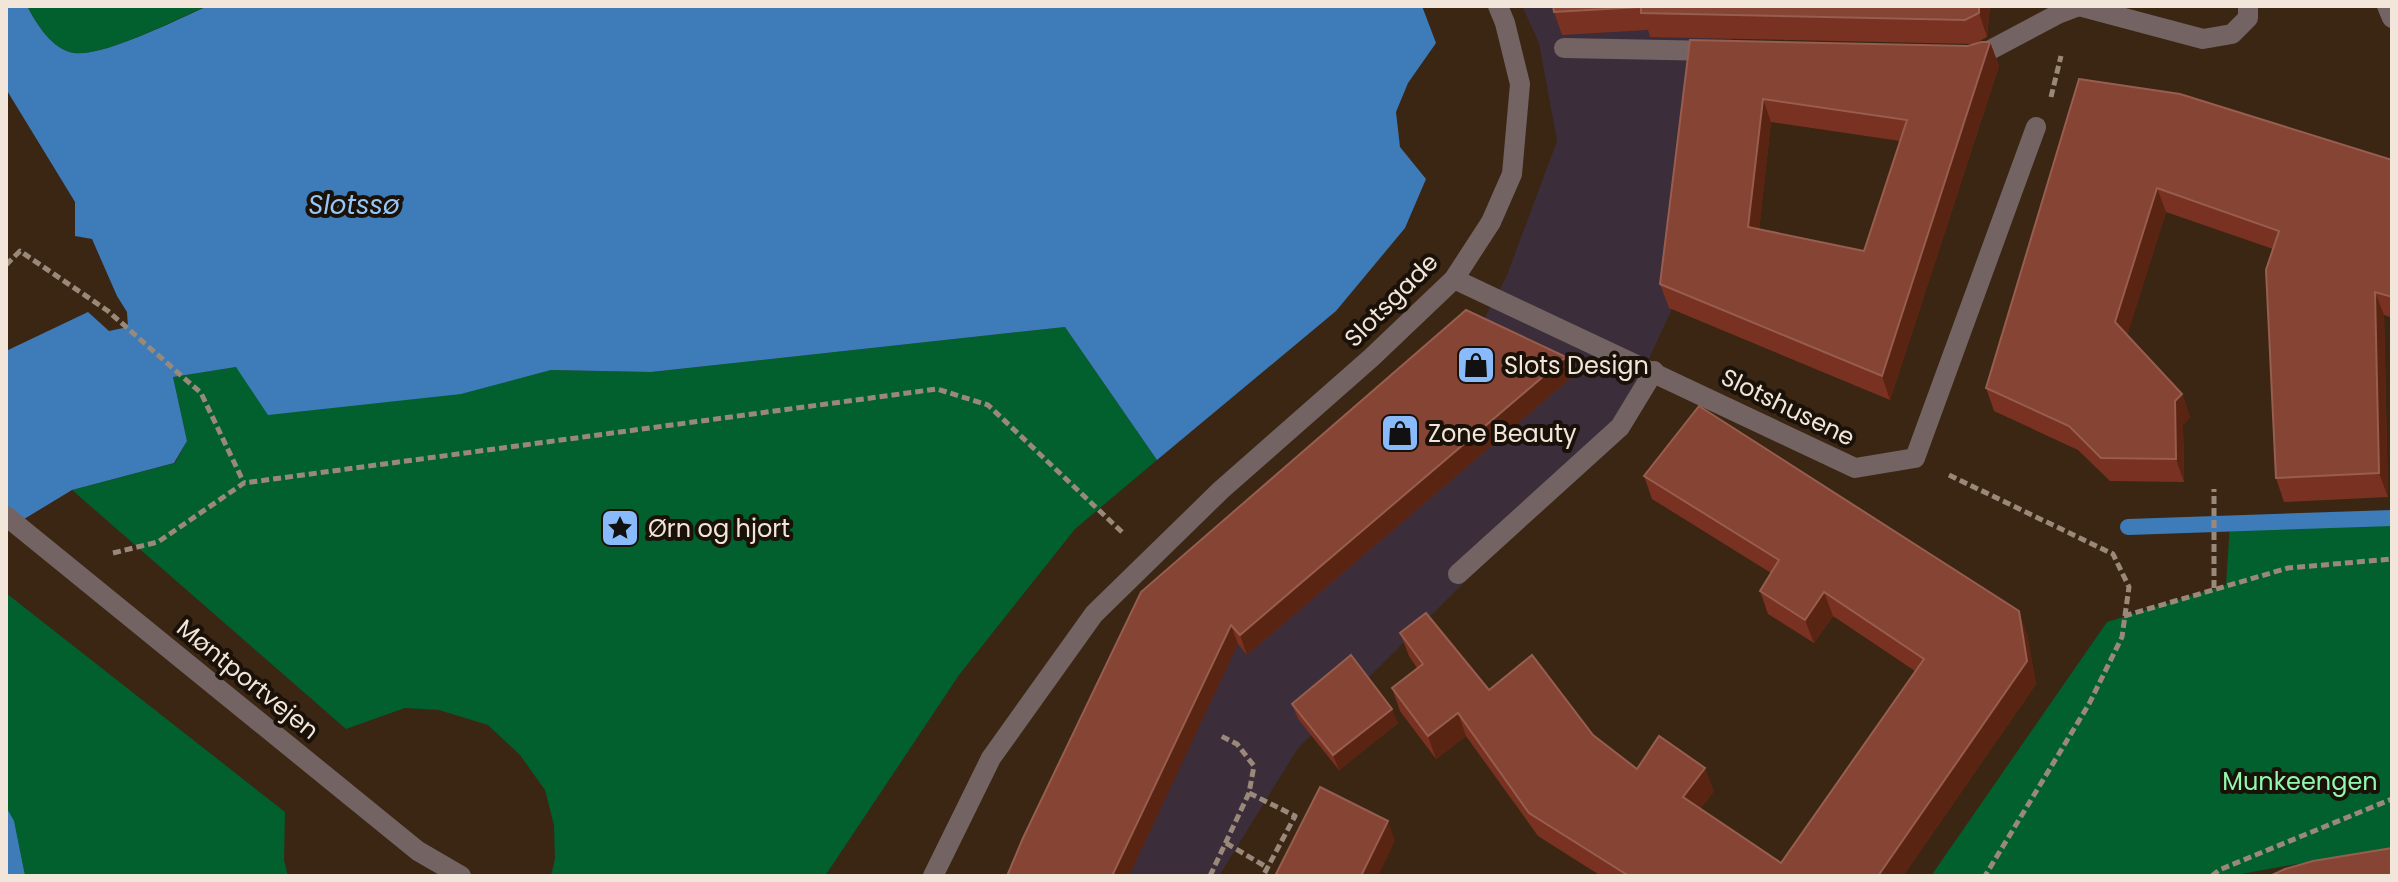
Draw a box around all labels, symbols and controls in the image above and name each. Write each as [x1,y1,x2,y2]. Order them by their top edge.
water label: Slotssø [308,187,400,223]
street label: Slotsgade [1337,246,1445,354]
shop icon: Slots Design [1455,344,1497,386]
place label: Slots Design [1504,349,1649,382]
street label: Slotshusene [1716,360,1860,454]
shop icon: Zone Beauty [1379,412,1421,454]
place label: Zone Beauty [1428,417,1577,450]
place icon: Ørn og hjort [599,507,641,549]
place label: Ørn og hjort [648,512,790,545]
street label: Møntportvejen [170,611,326,747]
park label: Munkeengen [2222,765,2378,798]

